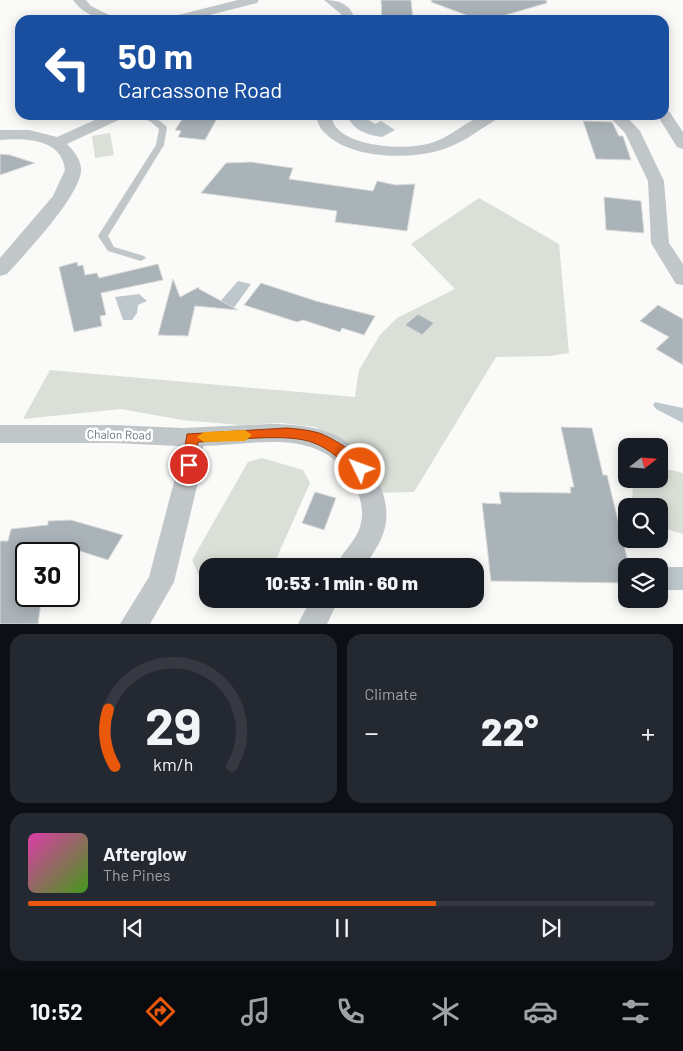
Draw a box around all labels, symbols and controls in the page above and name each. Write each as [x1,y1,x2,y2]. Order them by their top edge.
text: 50 m [118,34,193,76]
icon: left [35,35,100,100]
text: Carcassone Road [118,76,282,102]
street label: Chalon Road [87,426,151,442]
north arrow [618,438,668,488]
map controls [618,438,668,608]
position arrow [333,442,385,494]
pin [168,444,210,486]
icon: arrive [175,451,203,479]
button: search [618,498,668,548]
speed limit sign: 30 [15,542,80,607]
button: layers [618,558,668,608]
text: 10:53 · 1 min · 60 m [265,571,418,594]
text: Climate [365,684,417,703]
text: 29 [145,693,202,755]
text: 22° [481,708,538,754]
text: − [365,715,379,749]
text: + [641,715,655,749]
text: km/h [153,753,193,775]
text: Afterglow [103,842,187,865]
text: The Pines [103,865,171,884]
icon: previous [119,914,147,942]
icon: pause [328,914,356,942]
icon: next [537,914,565,942]
icon: directions [143,994,178,1029]
icon: music [238,994,273,1029]
icon: phone [333,994,368,1029]
icon: climate [428,994,463,1029]
icon: car [523,994,558,1029]
icon: filters [618,994,653,1029]
text: 10:52 [30,998,83,1024]

